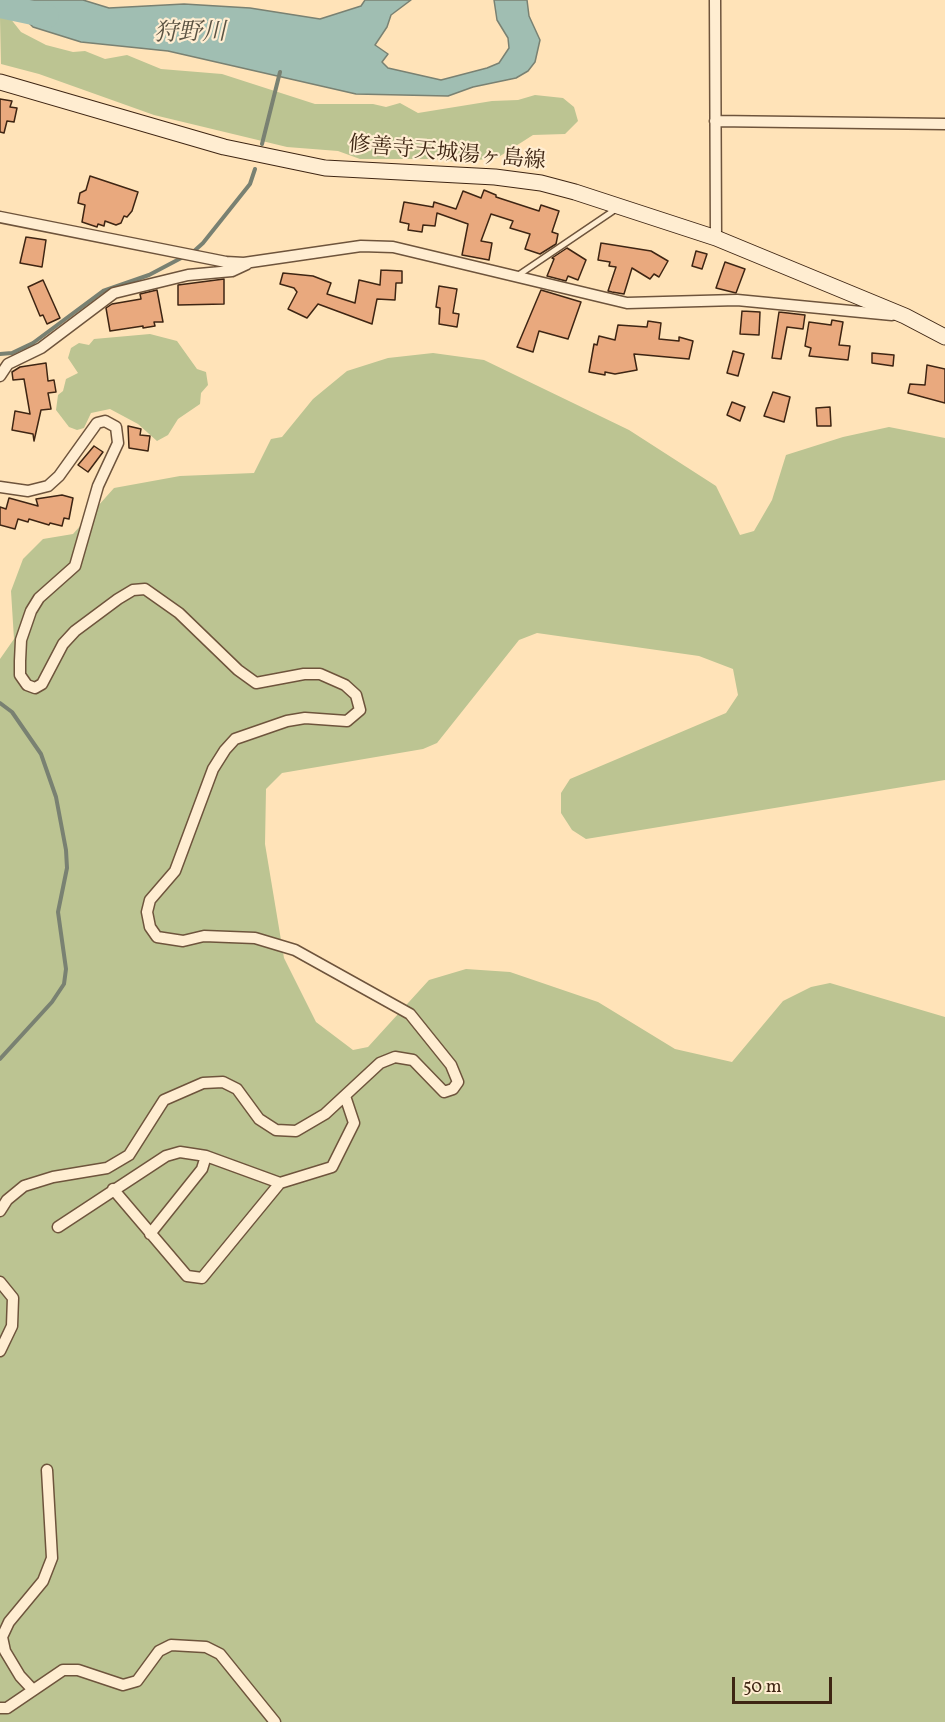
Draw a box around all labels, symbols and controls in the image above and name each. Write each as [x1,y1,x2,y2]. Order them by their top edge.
water label: 狩野川 [154,20,226,50]
street label: 修善寺天城湯ヶ島線 [347,133,547,177]
scale bar [735,1665,836,1703]
text: 50 m [743,1675,782,1700]

